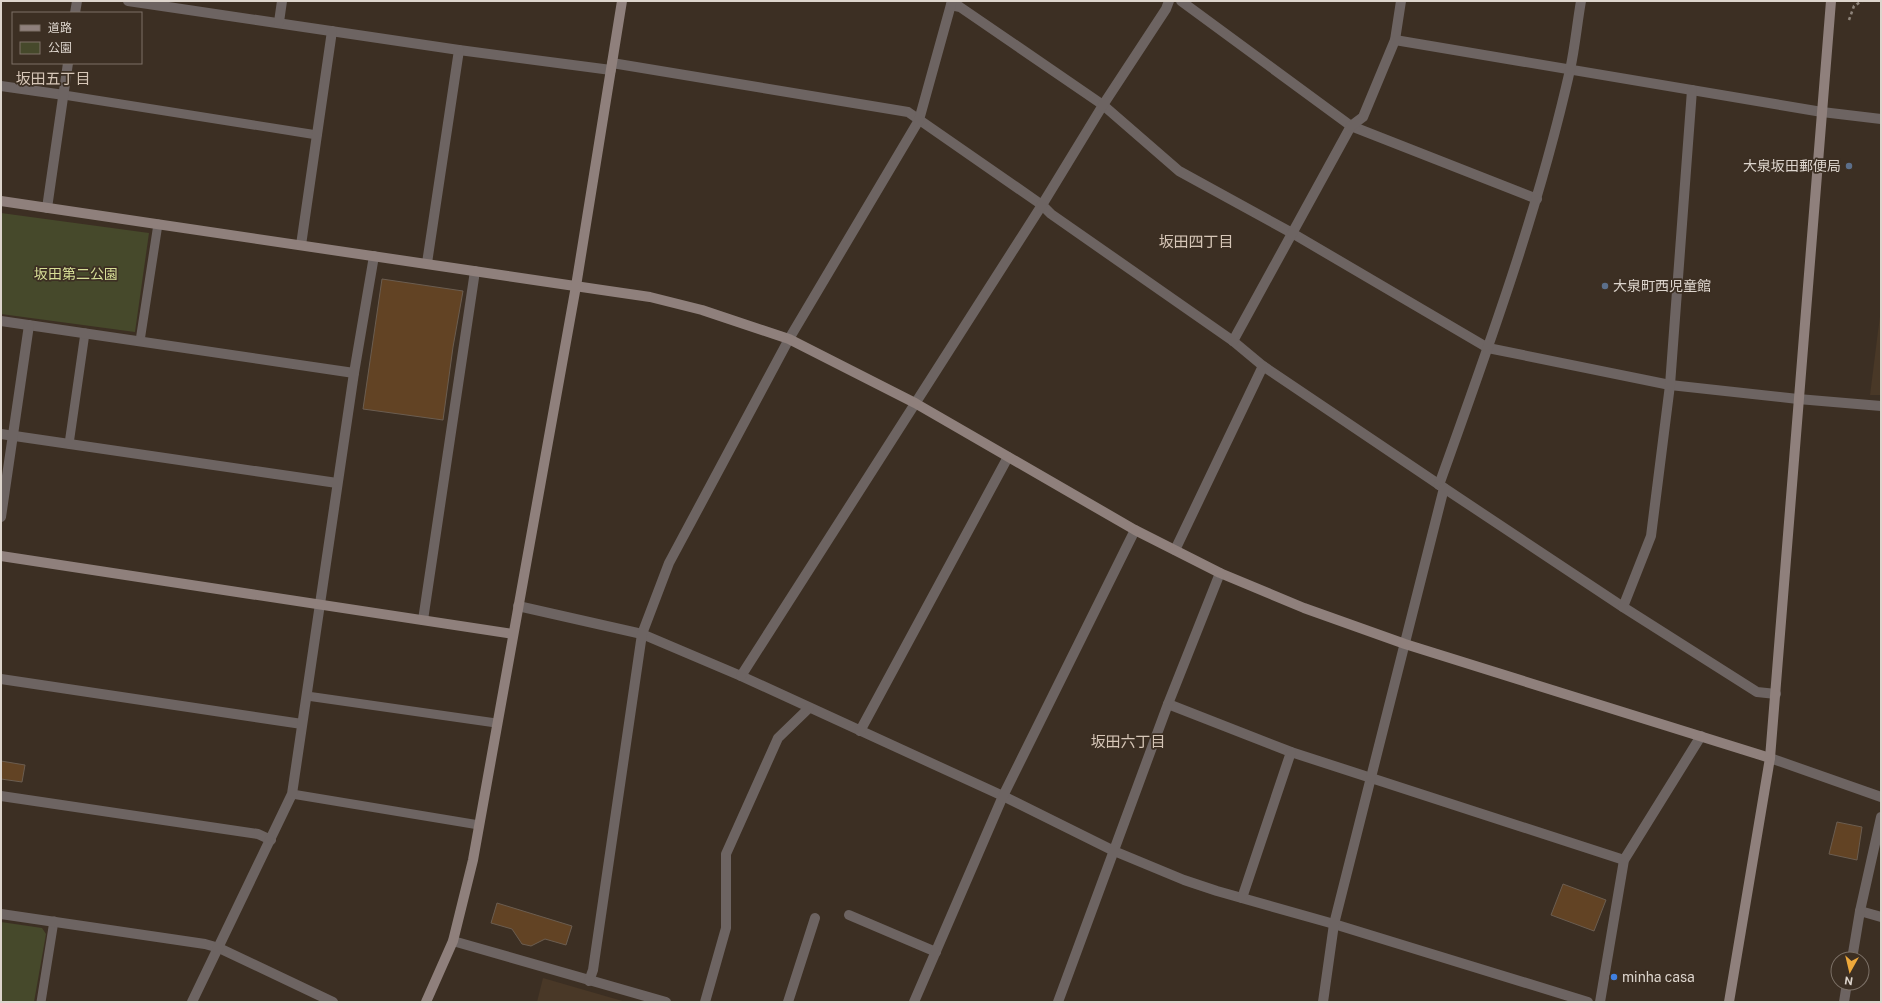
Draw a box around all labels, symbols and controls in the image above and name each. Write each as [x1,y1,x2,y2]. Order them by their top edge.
legend [12,12,142,64]
text: 道路 [48,21,72,35]
text: 公園 [48,41,72,55]
district label: 坂田五丁目 [15,70,91,87]
place label: 大泉坂田郵便局 [1743,158,1841,174]
marker: 大泉坂田郵便局 [1844,161,1854,171]
district label: 坂田四丁目 [1158,233,1234,250]
park label: 坂田第二公園 [34,266,118,282]
place label: 大泉町西児童館 [1613,278,1711,294]
marker: 大泉町西児童館 [1600,281,1610,291]
district label: 坂田六丁目 [1090,733,1166,750]
north arrow [1830,951,1870,991]
place label: minha casa [1622,969,1695,985]
marker: minha casa [1609,972,1619,982]
text: N [1844,974,1854,987]

